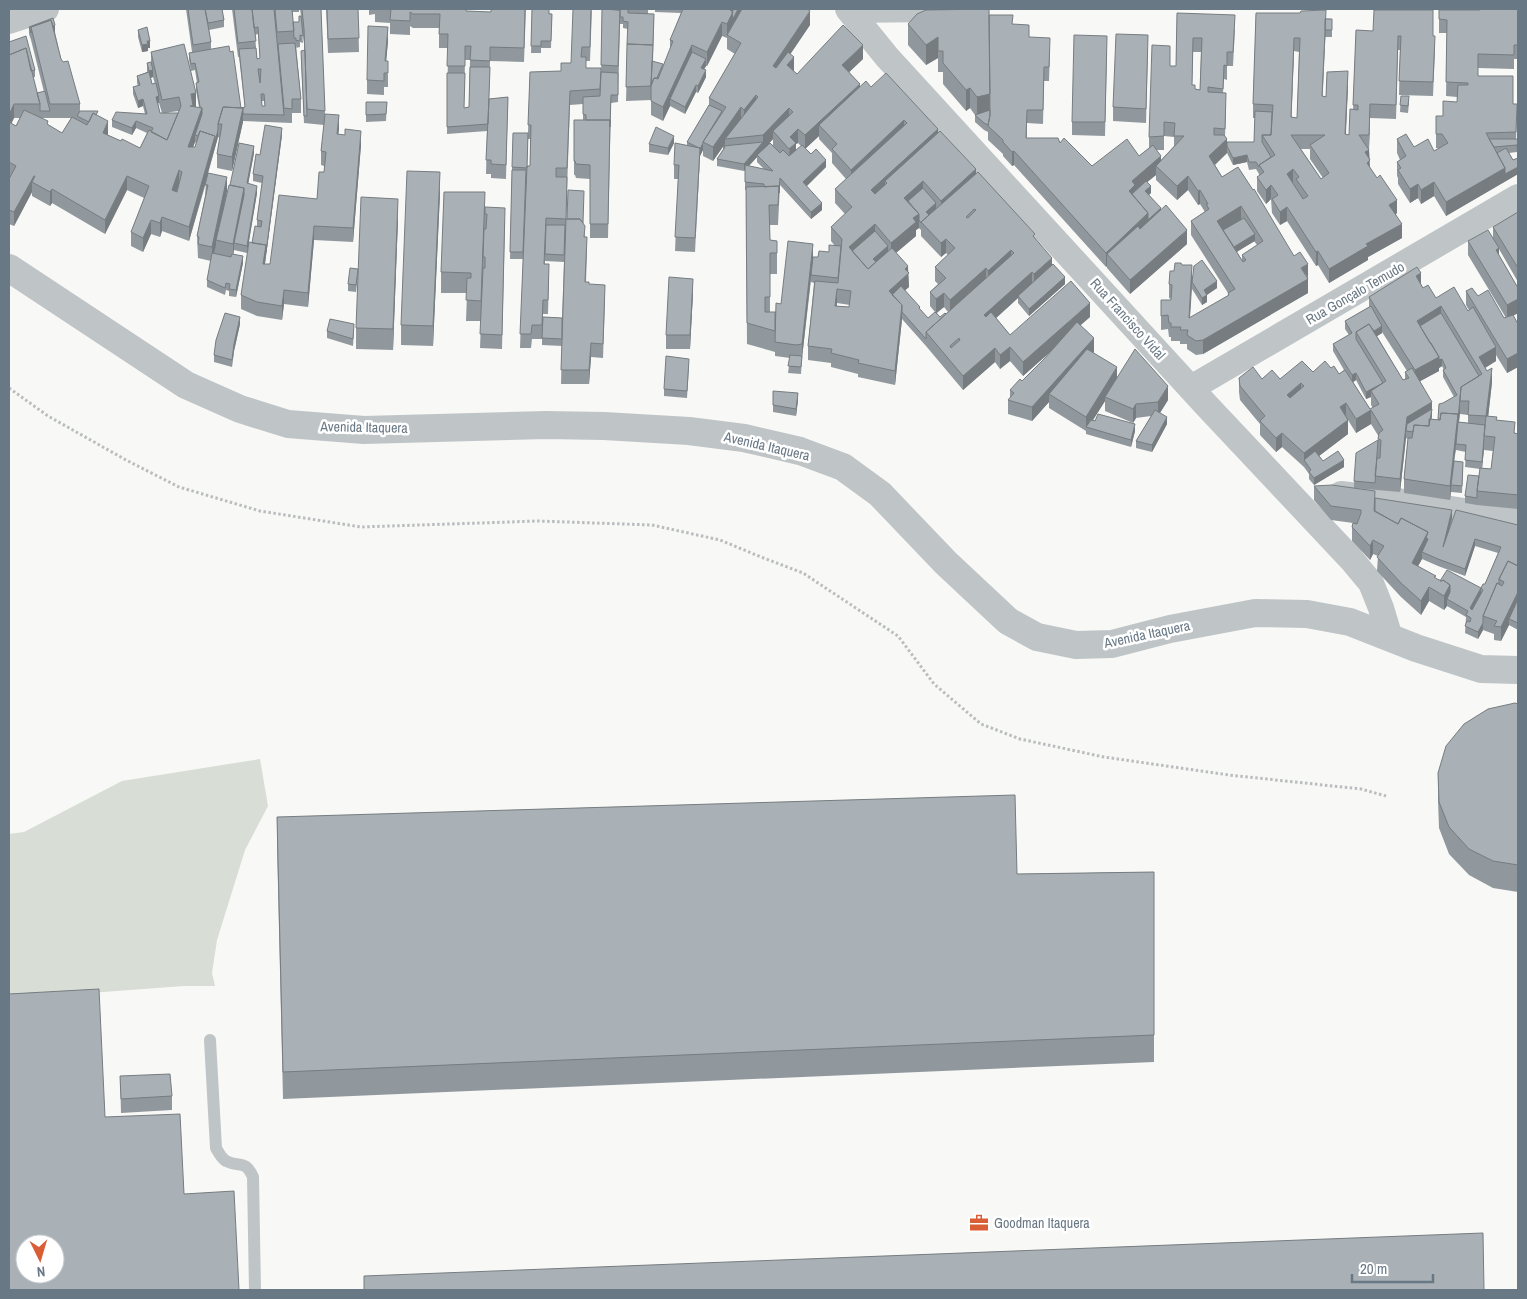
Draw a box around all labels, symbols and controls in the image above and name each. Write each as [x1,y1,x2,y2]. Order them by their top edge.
street label: Rua Gonçalo Temudo [1303,257,1407,329]
street label: Rua Francisco Vidal [1087,274,1169,364]
street label: Avenida Itaquera [319,417,408,437]
street label: Avenida Itaquera [721,427,812,465]
street label: Avenida Itaquera [1101,616,1192,652]
office icon: Goodman Itaquera [968,1212,990,1234]
place label: Goodman Itaquera [994,1214,1090,1232]
north arrow [15,1234,65,1284]
scale bar [1352,1252,1433,1284]
text: 20 m [1360,1258,1387,1279]
text: N [36,1263,46,1281]

